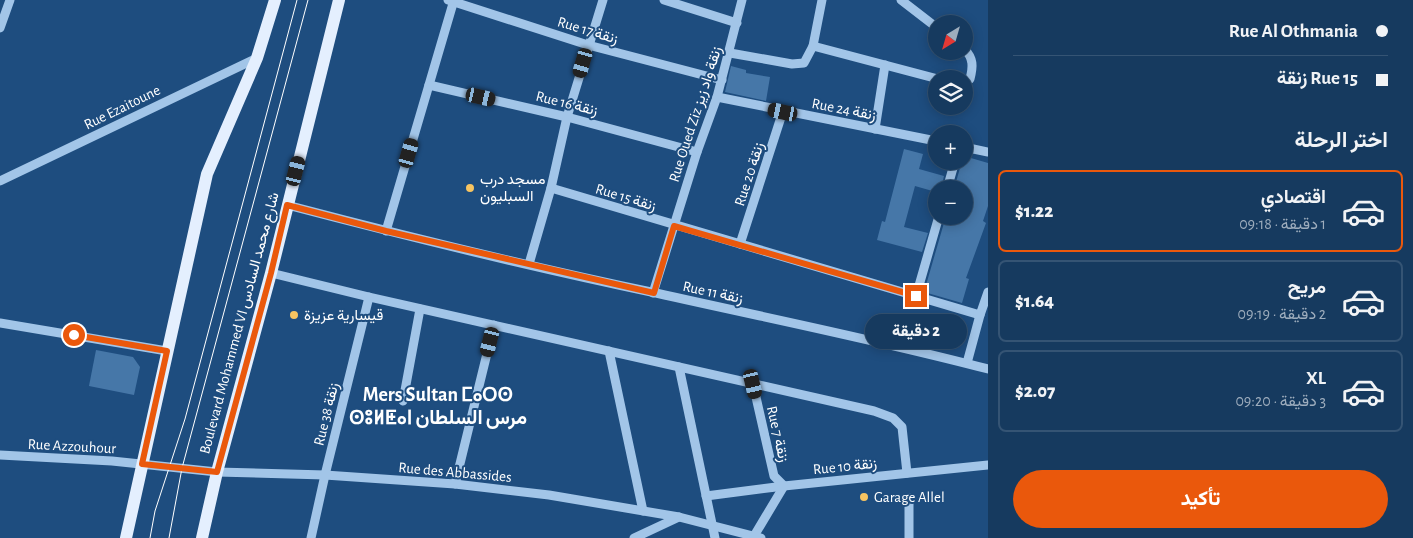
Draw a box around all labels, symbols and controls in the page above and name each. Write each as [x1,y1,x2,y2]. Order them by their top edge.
street label: Rue 17 زنقة [555,14,620,48]
north arrow [928,15,972,60]
map controls [928,15,973,225]
text: Rue Al Othmania [1229,22,1358,41]
street label: Rue Oued Ziz زنقة واد زيز [666,45,725,184]
car [571,47,594,79]
text: Rue 15 زنقة [1277,69,1358,88]
button: layers [928,70,973,115]
street label: Rue Ezaitoune [82,83,163,132]
car [464,86,497,108]
street label: Rue 16 زنقة [534,89,599,119]
street label: Rue 24 زنقة [810,96,877,124]
car [766,102,799,122]
button: + [928,125,973,170]
text: اختر الرحلة [1294,129,1388,151]
car [397,137,420,169]
street label: Rue 20 زنقة [732,140,768,208]
car [285,155,306,187]
place label: مسجد درب السبليون [480,172,546,205]
button: − [928,180,973,225]
street label: Rue 15 زنقة [593,181,658,215]
marker: مسجد درب السبليون [464,182,476,194]
text: اقتصادي [1261,188,1326,207]
icon: car [1341,189,1386,234]
street label: Boulevard Mohammed VI شارع محمد السادس [197,191,285,456]
text: $1.22 [1015,202,1053,221]
text: 1 دقيقة · 09:18 [1239,216,1326,232]
text: مريح [1288,278,1326,297]
street label: Rue 11 زنقة [681,279,745,307]
icon: car [1341,279,1386,324]
route end [905,285,927,307]
text: $1.64 [1015,292,1054,311]
text: 2 دقيقة · 09:19 [1237,306,1326,322]
place label: قيسارية عزيزة [304,308,384,324]
marker: قيسارية عزيزة [288,309,300,321]
callout: 2 دقيقة [865,314,967,348]
text: 2 دقيقة [892,323,940,339]
route start [63,324,85,346]
car [479,326,500,358]
car [742,368,763,400]
text: XL [1306,369,1326,388]
icon: car [1341,369,1386,414]
street label: Rue 38 زنقة [311,381,343,447]
text: $2.07 [1015,382,1055,401]
district label: Mers Sultan ⵎⴰⵔⵙ ⵙⵓⵍⵟⴰⵏ مرس السلطان [349,385,527,430]
text: 3 دقيقة · 09:20 [1235,393,1326,409]
street label: Rue 7 زنقة [763,404,791,464]
street label: Rue Azzouhour [27,437,117,456]
street label: Rue 10 زنقة [812,456,878,478]
street label: Rue des Abbassides [398,460,512,485]
button: تأكيد [1013,470,1388,528]
place label: Garage Allel [874,490,945,505]
marker: Garage Allel [858,491,870,503]

